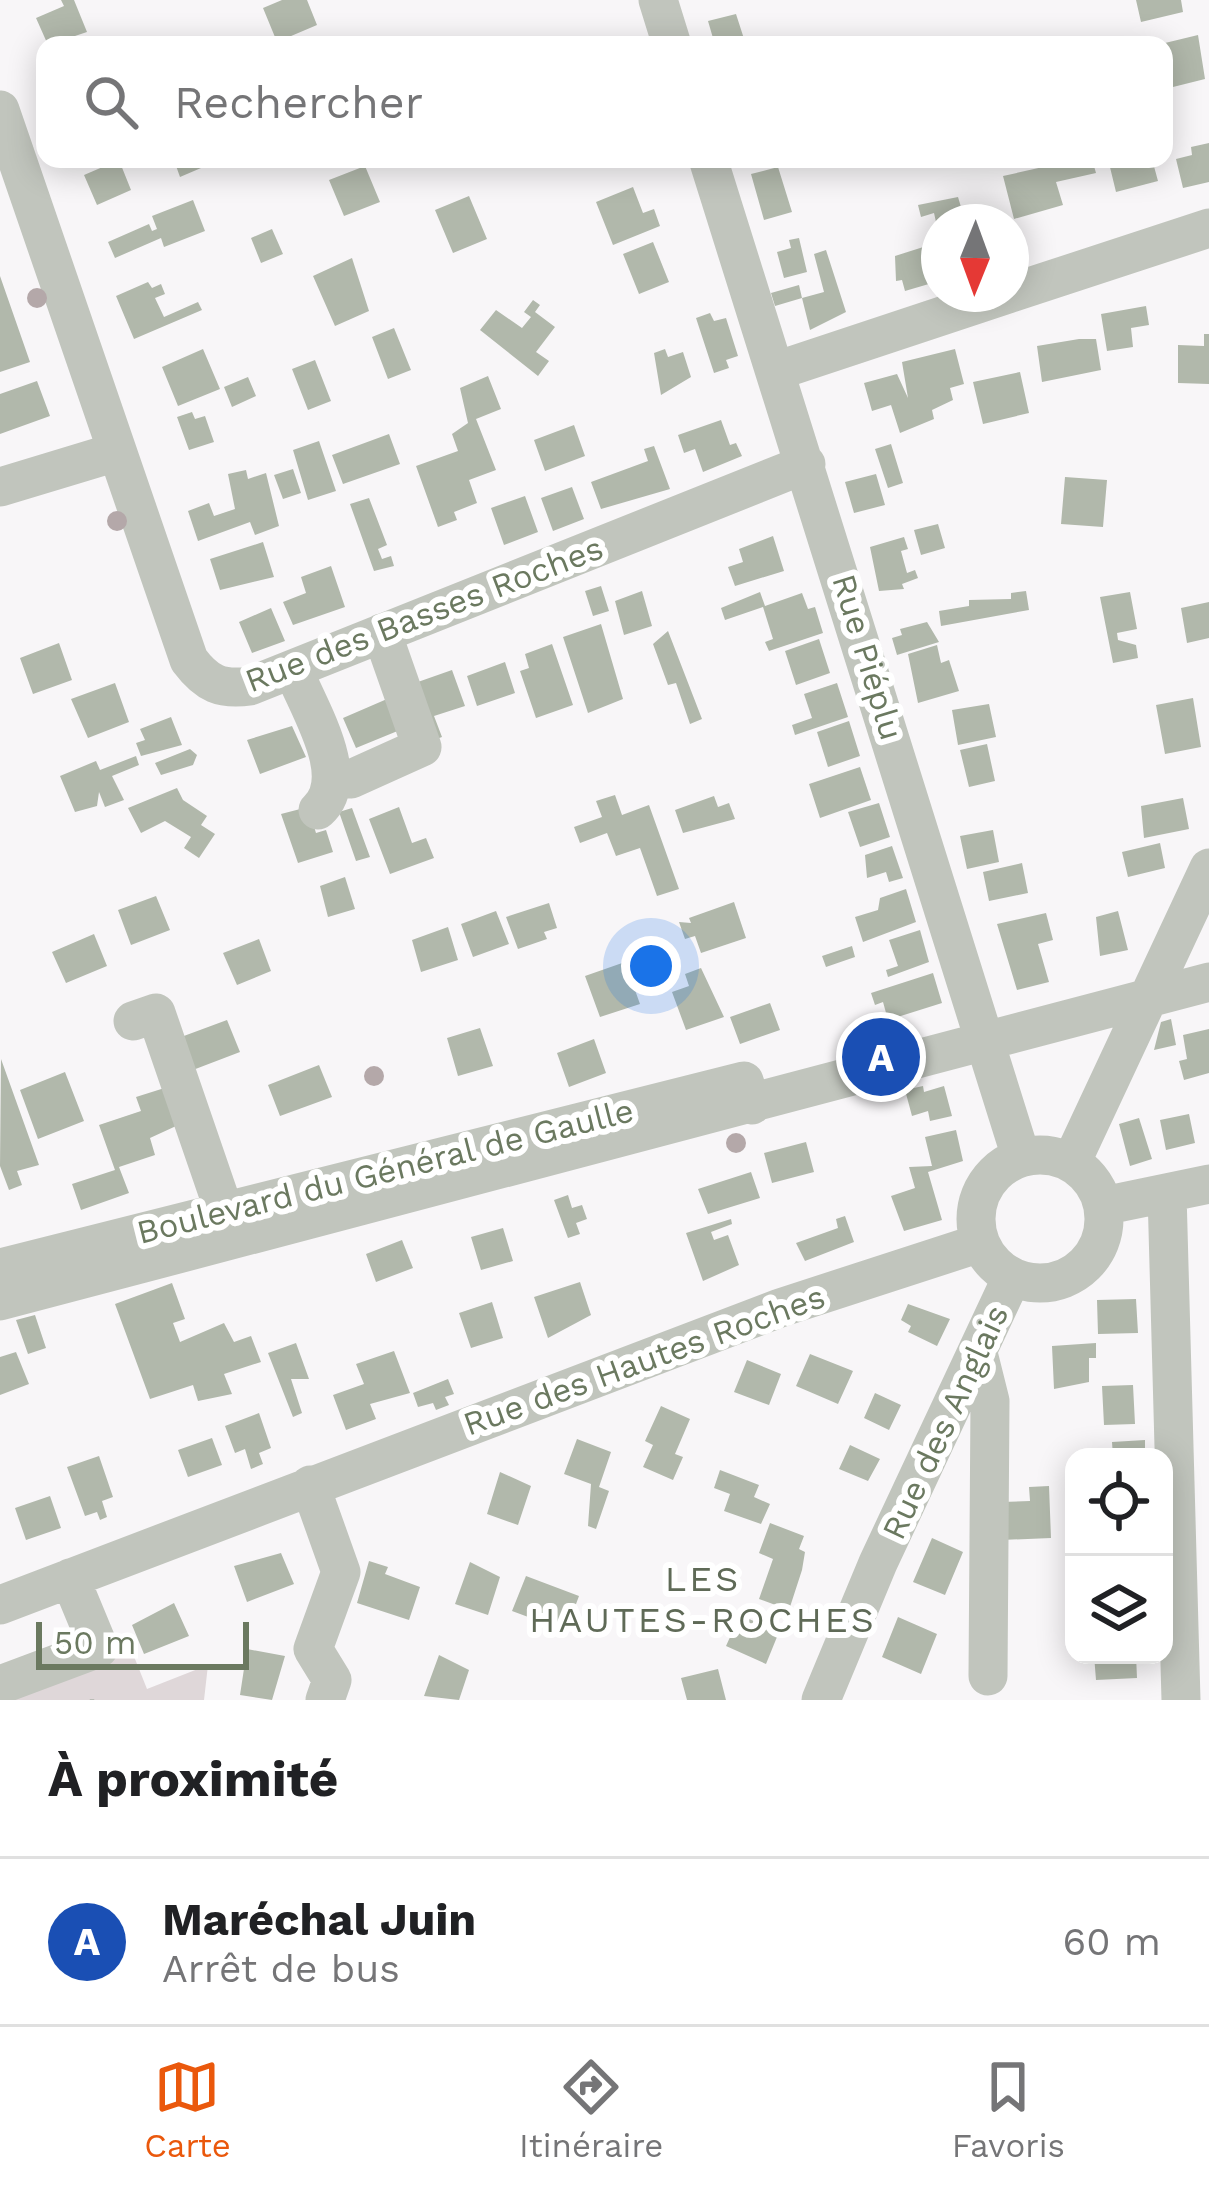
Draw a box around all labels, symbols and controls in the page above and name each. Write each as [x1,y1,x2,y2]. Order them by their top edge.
search box [36,36,1173,168]
icon: search [78,69,144,135]
text: Rechercher [174,76,423,129]
north arrow [921,204,1029,312]
street label: Rue des Basses Roches [240,528,608,700]
street label: Rue Piéplu [824,569,912,745]
your location [621,936,681,996]
pin: A [842,1012,920,1102]
street label: Boulevard du Général de Gaulle [133,1090,637,1252]
street label: Rue des Hautes Roches [458,1276,830,1444]
street label: Rue des Anglais [874,1299,1016,1545]
map controls [1065,1448,1173,1664]
button: locate [1065,1448,1173,1556]
button: layers [1065,1556,1173,1664]
district label: LES HAUTES-ROCHES [529,1558,877,1641]
scale bar [36,1616,249,1669]
text: 50 m [54,1623,136,1662]
text: À proximité [48,1749,338,1808]
text: Maréchal Juin [162,1893,476,1946]
text: A [74,1919,100,1964]
text: 60 m [1063,1919,1161,1964]
text: Arrêt de bus [162,1946,400,1991]
tab: Carte [144,2054,231,2165]
tab: Itinéraire [519,2054,663,2165]
tab: Favoris [952,2054,1065,2165]

